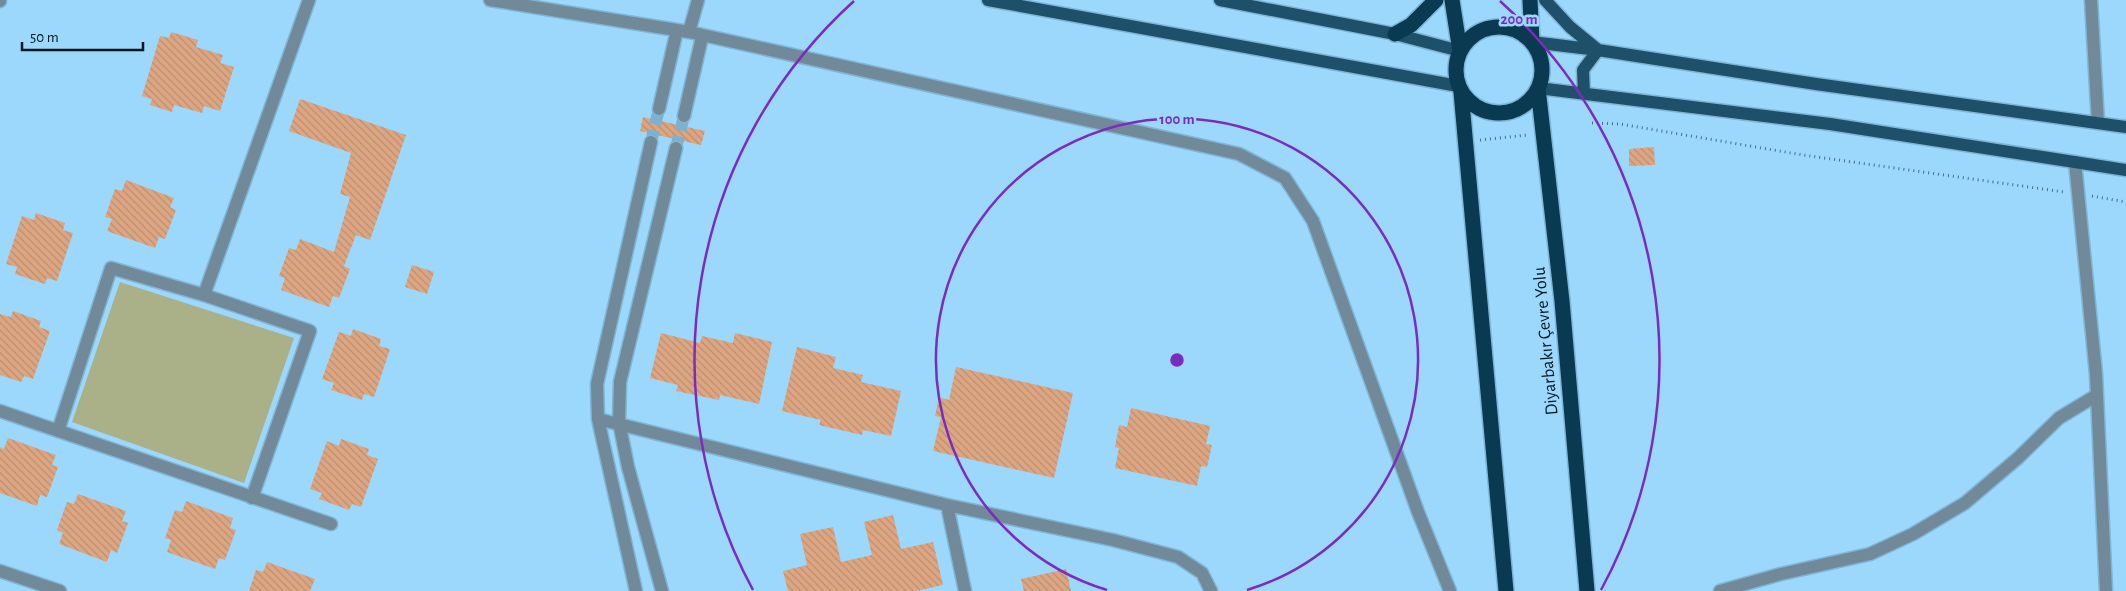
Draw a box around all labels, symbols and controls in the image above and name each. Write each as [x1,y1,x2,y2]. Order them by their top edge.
text: 200 m [1500,12,1538,27]
scale bar [22,20,144,52]
text: 50 m [30,30,59,45]
text: 100 m [1159,112,1195,127]
street label: Diyarbakır Çevre Yolu [1531,266,1561,416]
centre of rings [1168,351,1186,369]

